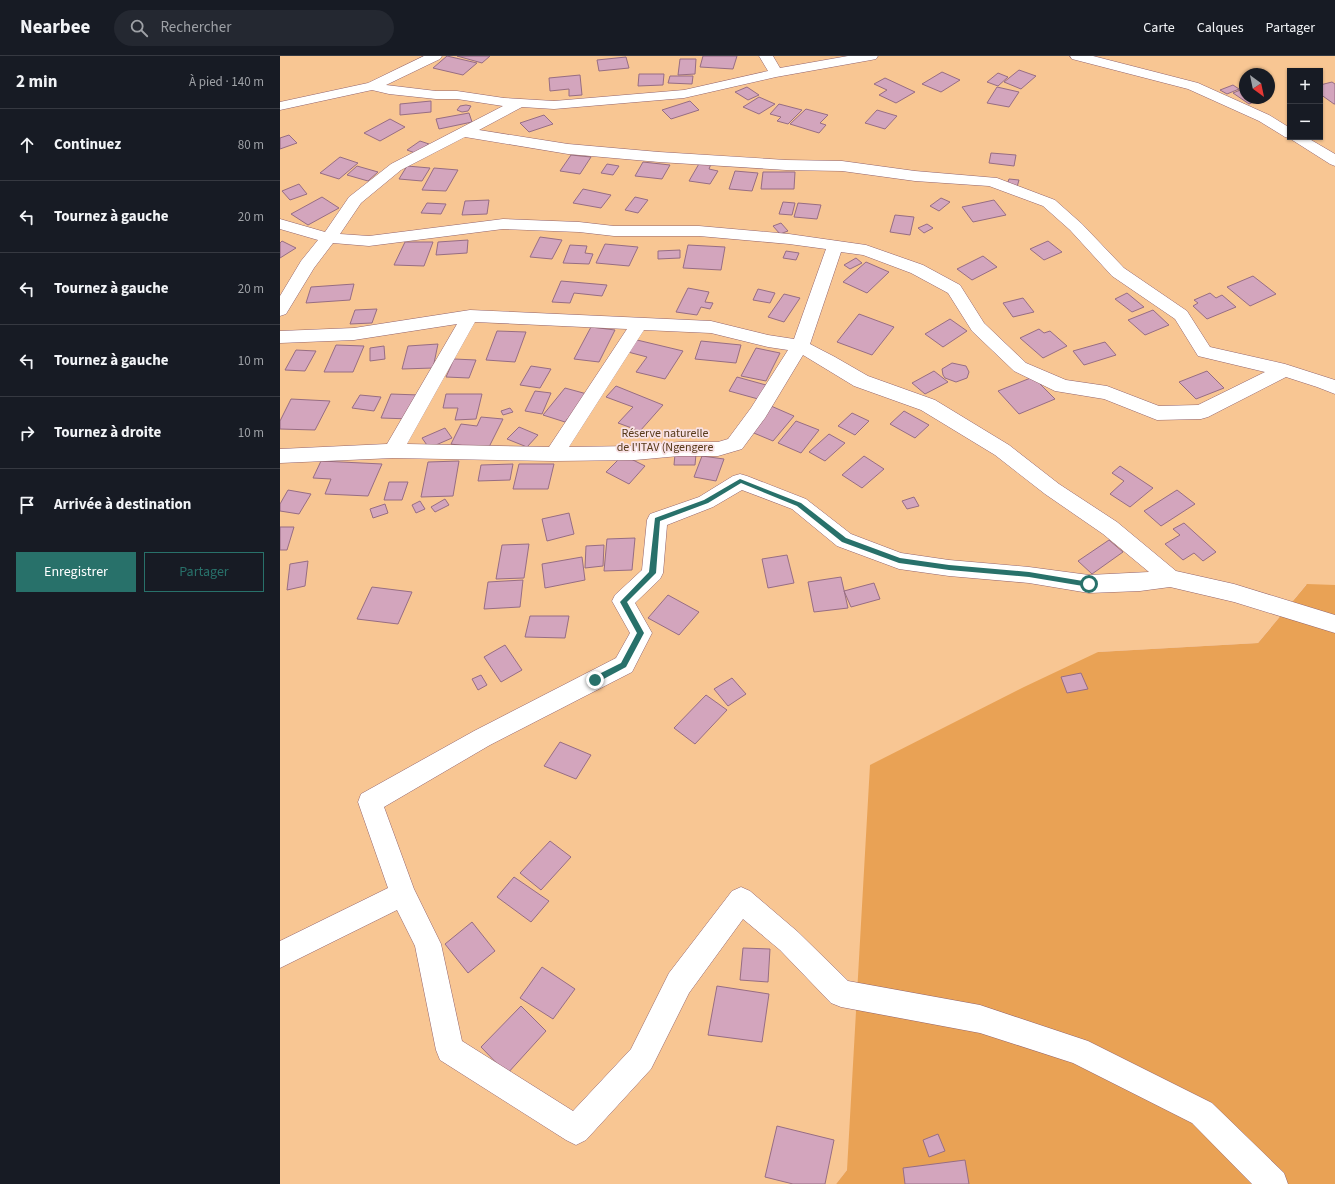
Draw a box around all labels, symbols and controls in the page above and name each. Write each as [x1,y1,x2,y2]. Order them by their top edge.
search box [114,10,394,46]
text: Nearbee [20,14,90,41]
icon: search [128,17,150,39]
text: Rechercher [160,17,231,38]
text: Carte [1143,18,1175,38]
text: Calques [1197,18,1244,38]
text: Partager [1266,18,1315,38]
north arrow [1239,68,1275,104]
map controls [1287,68,1323,140]
button: + [1287,68,1323,104]
text: 2 min [16,70,57,94]
text: À pied · 140 m [189,73,264,91]
button: − [1287,104,1323,140]
icon: ahead [16,134,38,156]
text: Continuez [54,134,121,155]
text: 80 m [238,136,264,154]
icon: left [16,206,38,228]
text: Tournez à gauche [54,206,169,227]
text: 20 m [238,208,264,226]
icon: left [16,278,38,300]
text: Tournez à gauche [54,278,169,299]
text: 20 m [238,280,264,298]
icon: left [16,350,38,372]
text: Tournez à gauche [54,350,169,371]
text: 10 m [238,352,264,370]
icon: right [16,422,38,444]
text: Tournez à droite [54,422,161,443]
text: 10 m [238,424,264,442]
park label: Réserve naturelle de l'ITAV (Ngengere [617,425,713,456]
icon: arrive [16,494,38,516]
text: Arrivée à destination [54,494,191,515]
button: Enregistrer [16,552,136,592]
button: Partager [144,552,264,592]
route start [1080,575,1098,593]
route end [586,671,604,689]

